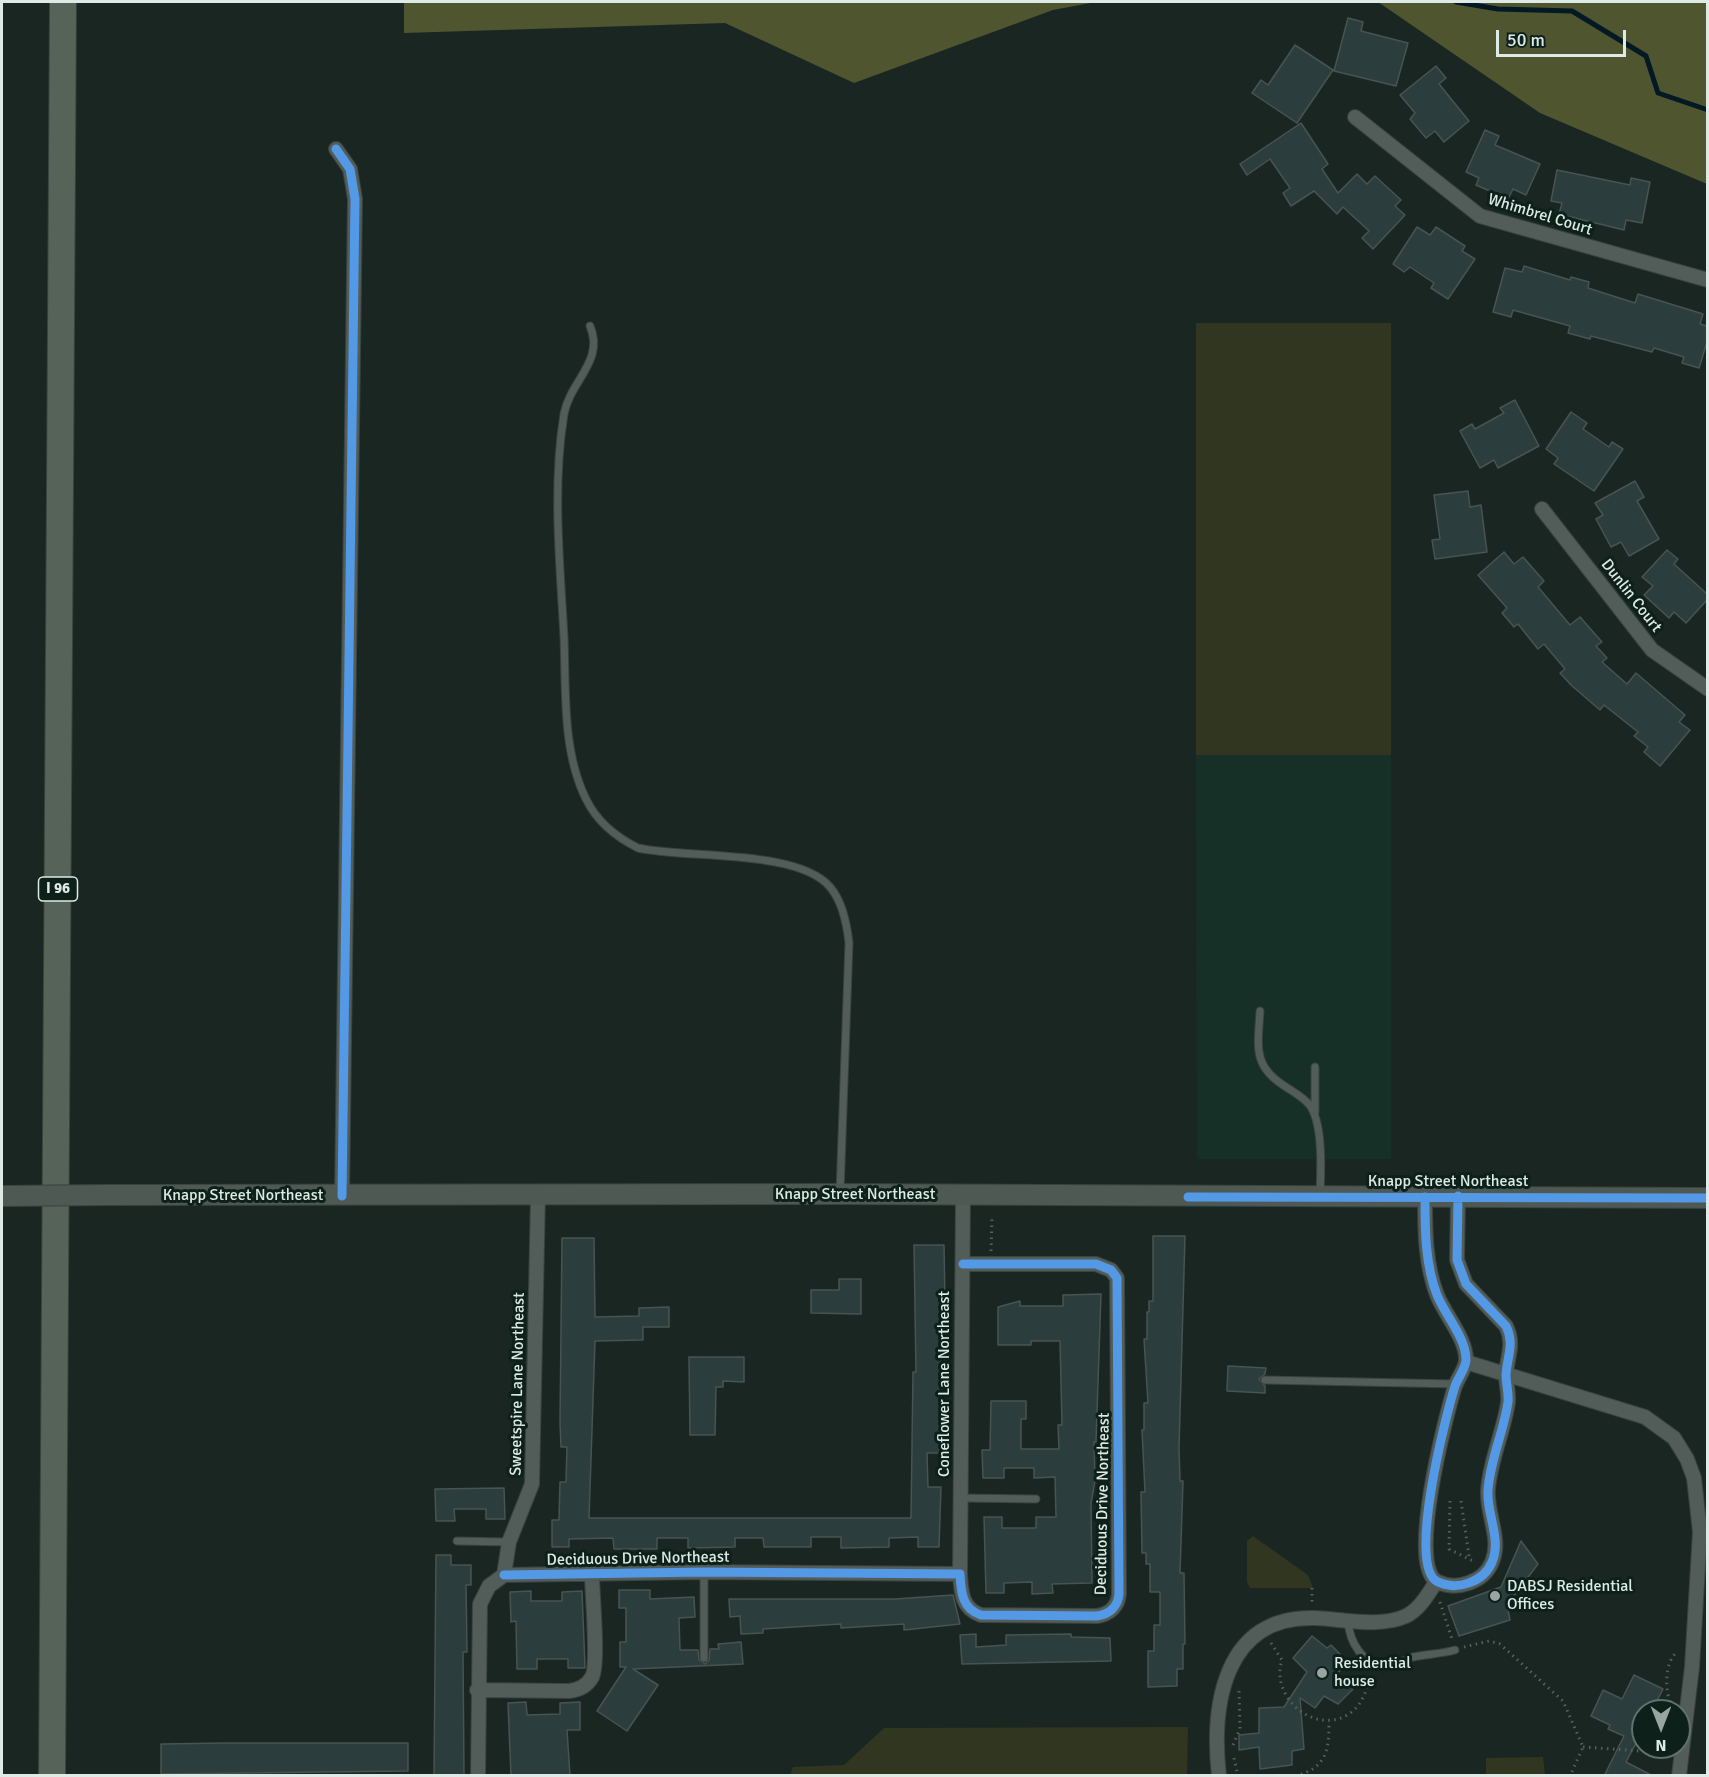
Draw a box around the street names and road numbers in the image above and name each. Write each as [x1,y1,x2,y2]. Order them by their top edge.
street label: Whimbrel Court [1486,190,1594,240]
street label: Dunlin Court [1597,556,1665,636]
road number: I 96 [38,877,78,901]
street label: Knapp Street Northeast [1368,1172,1528,1192]
street label: Knapp Street Northeast [775,1185,935,1205]
street label: Knapp Street Northeast [163,1186,323,1206]
street label: Coneflower Lane Northeast [935,1291,955,1477]
street label: Sweetspire Lane Northeast [507,1292,529,1476]
street label: Deciduous Drive Northeast [1092,1412,1114,1596]
street label: Deciduous Drive Northeast [546,1548,730,1570]

